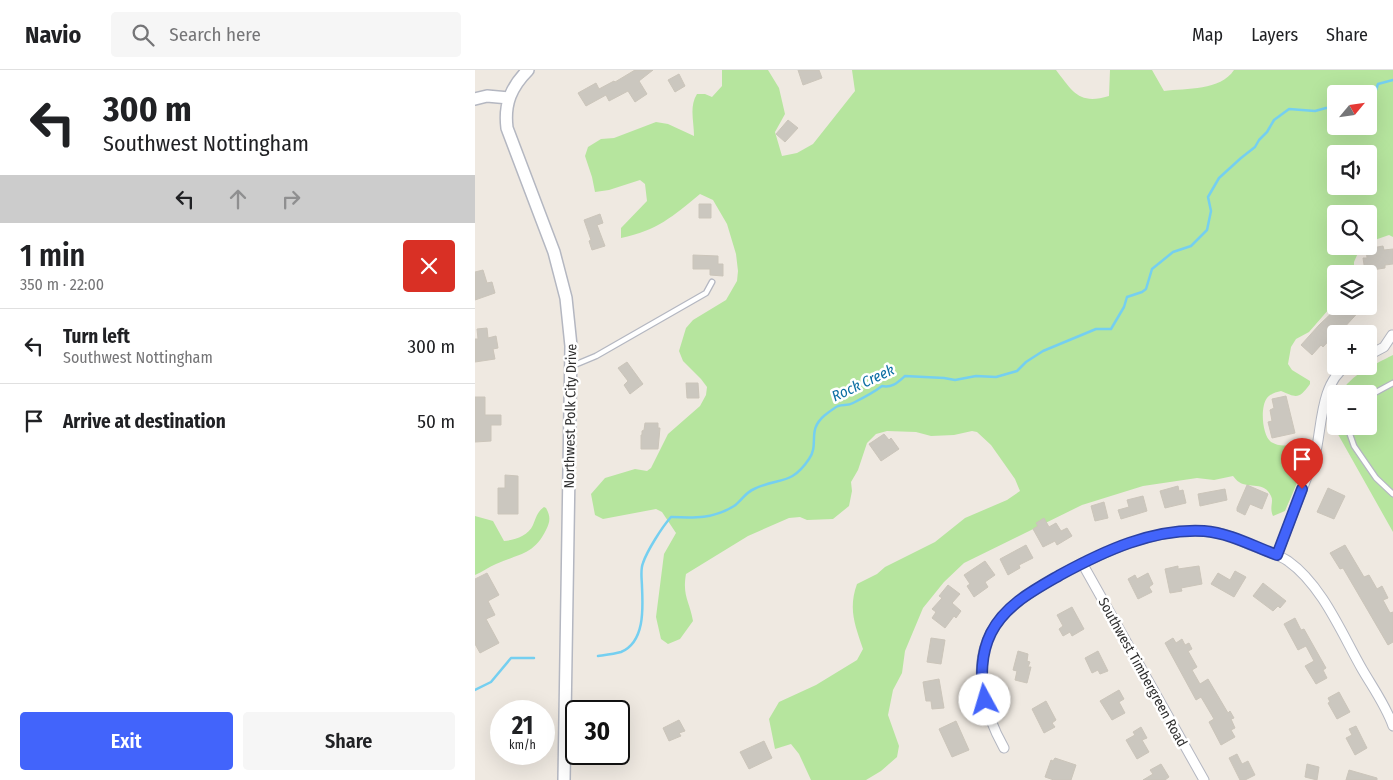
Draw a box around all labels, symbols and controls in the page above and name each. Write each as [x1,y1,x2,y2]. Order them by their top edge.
search box [111,12,461,57]
text: Navio [25,21,81,49]
icon: search [129,21,157,49]
text: Search here [169,23,261,46]
text: Map [1192,24,1223,46]
text: Layers [1251,24,1298,46]
text: Share [1326,24,1368,46]
north arrow [1327,85,1377,135]
map controls [1327,85,1377,435]
text: 300 m [103,88,192,130]
icon: left [20,90,85,155]
text: Southwest Nottingham [103,130,309,157]
button: sound [1327,145,1377,195]
icon: left [171,185,199,213]
icon: ahead [224,185,252,213]
icon: right [277,185,305,213]
button: search [1327,205,1377,255]
text: 1 min [20,238,85,274]
button: close [403,240,455,292]
button: layers [1327,265,1377,315]
text: 350 m · 22:00 [20,275,104,294]
text: Turn left [63,325,130,348]
button: + [1327,325,1377,375]
icon: left [20,332,48,360]
text: 300 m [408,335,455,358]
street label: Northwest Polk City Drive [561,343,580,489]
text: Southwest Nottingham [63,348,213,367]
water label: Rock Creek [829,360,898,405]
button: − [1327,385,1377,435]
icon: arrive [20,407,48,435]
text: Arrive at destination [63,410,226,433]
text: 50 m [417,410,455,433]
pin [1281,438,1323,489]
icon: arrive [1288,445,1316,473]
street label: Southwest Timbergreen Road [1094,595,1191,750]
position arrow [958,673,1010,725]
speed limit sign: 30 [565,700,630,765]
text: 21 [512,711,533,741]
button: Exit [20,712,233,770]
button: Share [243,712,455,770]
text: km/h [509,738,536,752]

